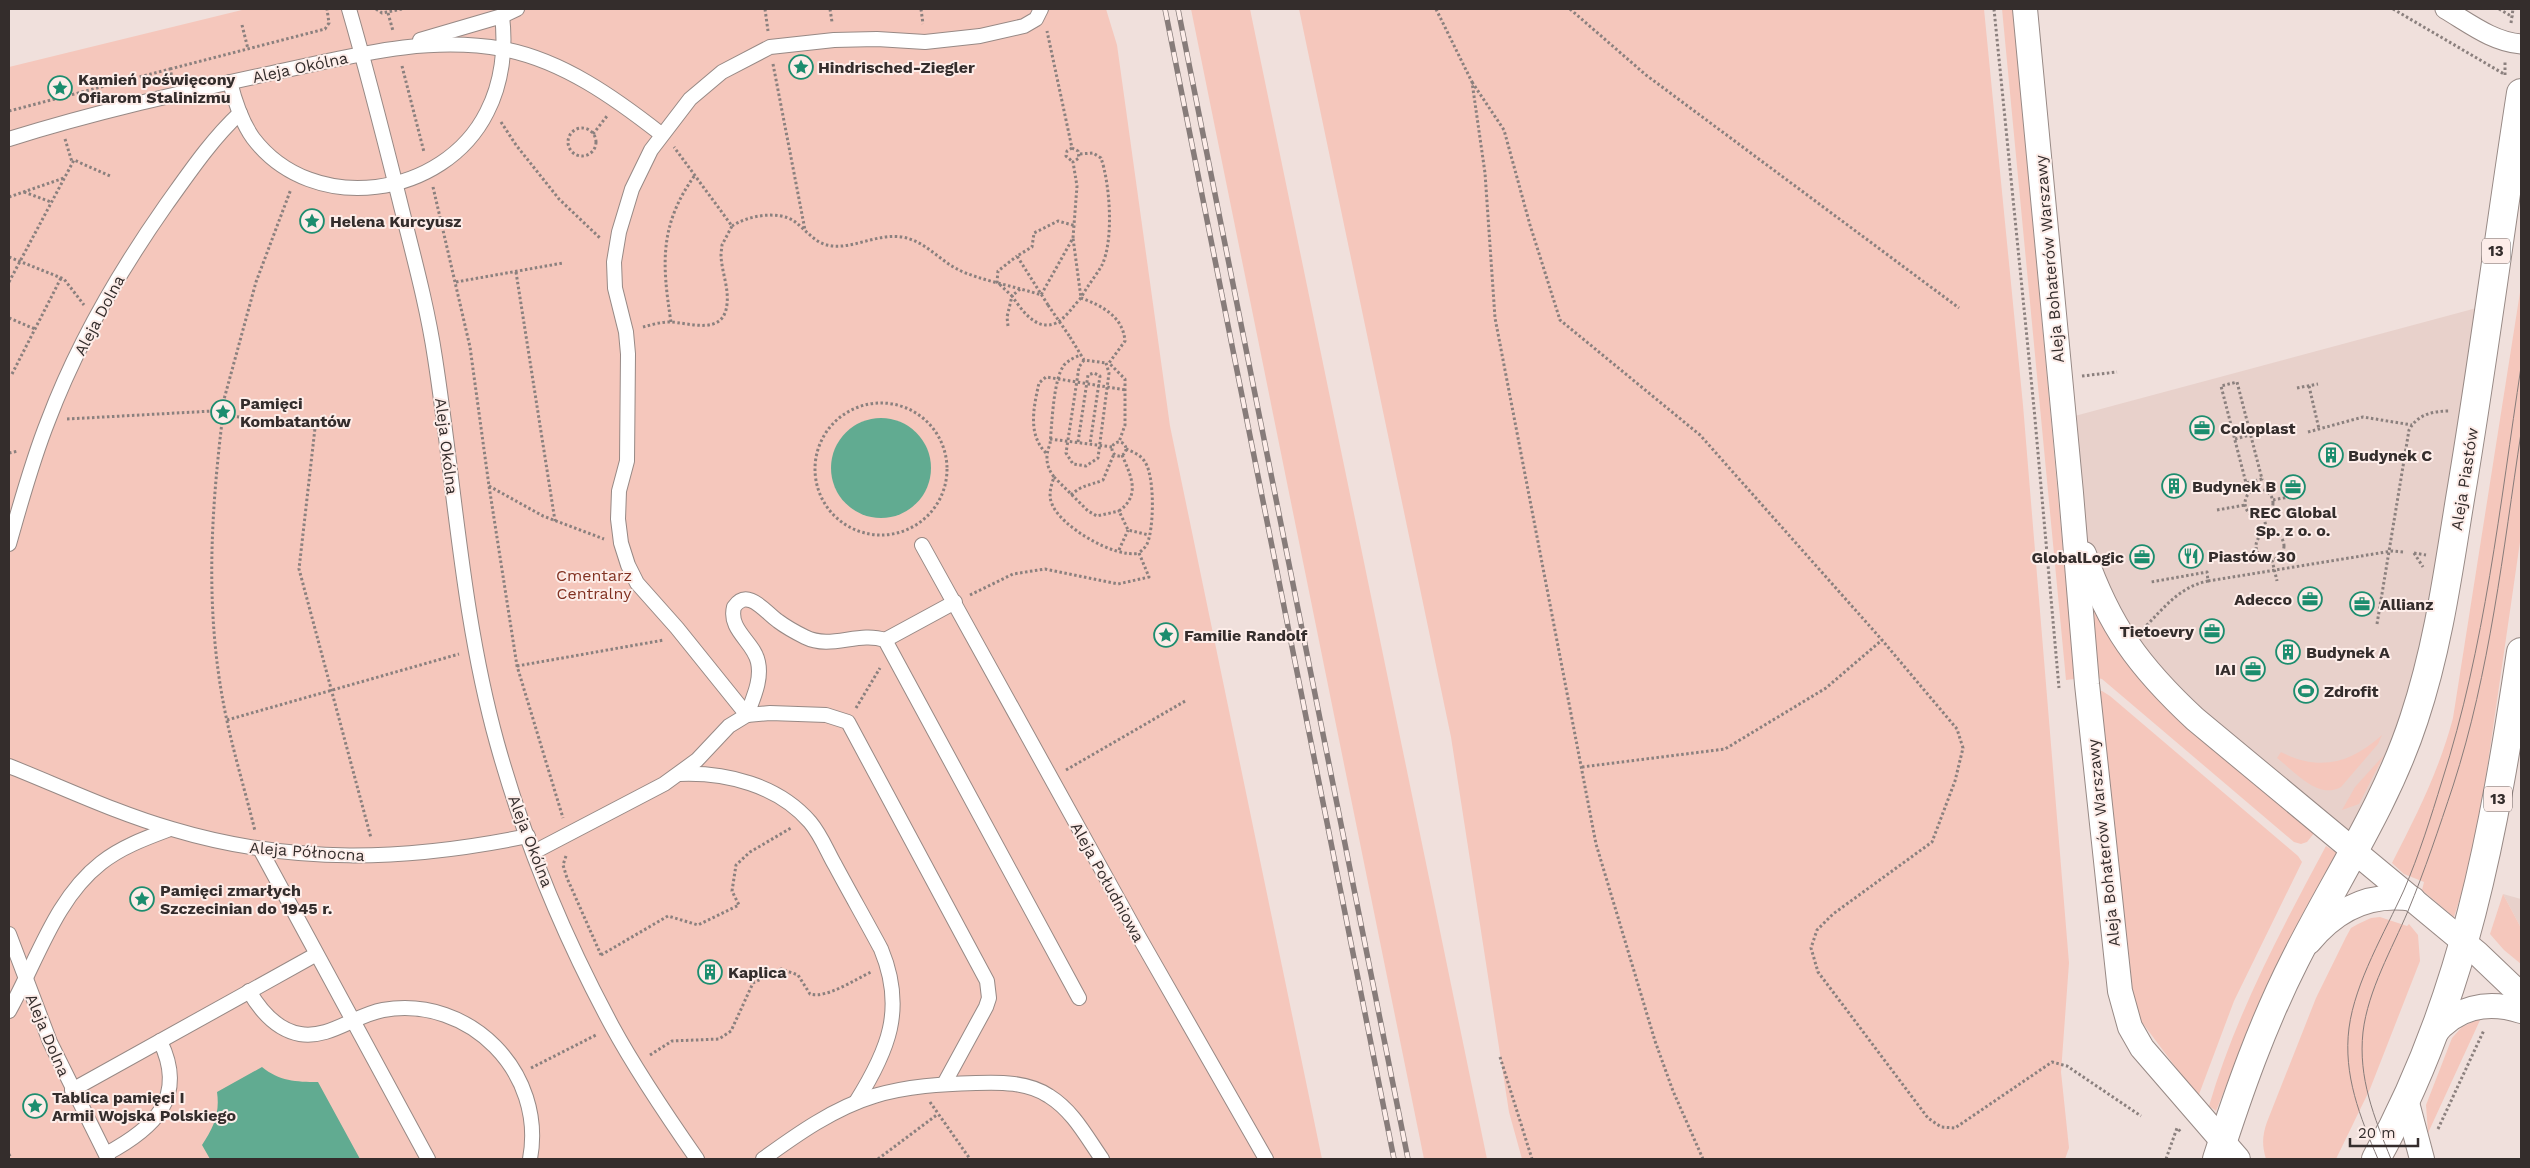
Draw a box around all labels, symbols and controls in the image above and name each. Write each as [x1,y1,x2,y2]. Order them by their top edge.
street label: Aleja Okólna [251,48,350,87]
place icon: Hindrisched-Ziegler [788,54,814,80]
place label: Hindrisched-Ziegler [818,58,975,77]
place label: Kamień poświęcony Ofiarom Stalinizmu [78,70,236,107]
place icon: Kamień poświęcony Ofiarom Stalinizmu [47,75,73,101]
street label: Aleja Bohaterów Warszawy [2031,153,2068,364]
place icon: Helena Kurcyusz [299,208,325,234]
place label: Helena Kurcyusz [330,212,461,231]
road number: 13 [2482,238,2510,264]
street label: Aleja Dolna [70,272,129,359]
place label: Pamięci Kombatantów [240,394,352,431]
street label: Aleja Okólna [431,397,462,495]
place icon: Pamięci Kombatantów [210,399,236,425]
office icon: Coloplast [2189,415,2215,441]
place label: Coloplast [2220,419,2295,438]
street label: Aleja Piastów [2447,426,2482,532]
building icon: Budynek C [2318,442,2344,468]
place label: Budynek C [2348,446,2432,465]
building icon: Budynek B [2161,473,2187,499]
office icon: REC Global Sp. z o. o. [2280,474,2306,500]
place label: Budynek B [2192,477,2276,496]
place label: REC Global Sp. z o. o. [2249,503,2337,540]
restaurant icon: Piastów 30 [2178,543,2204,569]
office icon: GlobalLogic [2129,544,2155,570]
place label: Piastów 30 [2208,547,2296,566]
place label: GlobalLogic [2031,548,2124,567]
park label: Cmentarz Centralny [556,566,632,603]
office icon: Adecco [2297,586,2323,612]
place label: Adecco [2234,590,2292,609]
office icon: Allianz [2349,591,2375,617]
place label: Allianz [2380,595,2433,614]
office icon: Tietoevry [2199,618,2225,644]
place icon: Familie Randolf [1153,622,1179,648]
place label: Tietoevry [2120,622,2195,641]
place label: Familie Randolf [1184,626,1308,645]
building icon: Budynek A [2275,639,2301,665]
place label: Budynek A [2306,643,2390,662]
office icon: IAI [2240,656,2266,682]
place label: IAI [2215,660,2236,679]
sports icon: Zdrofit [2293,678,2319,704]
place label: Zdrofit [2324,682,2379,701]
street label: Aleja Bohaterów Warszawy [2083,737,2124,948]
road number: 13 [2484,786,2512,812]
street label: Aleja Okólna [504,792,557,890]
street label: Aleja Południowa [1067,819,1148,945]
street label: Aleja Północna [249,838,365,865]
place label: Pamięci zmarłych Szczecinian do 1945 r. [160,881,332,918]
place icon: Pamięci zmarłych Szczecinian do 1945 r. [129,886,155,912]
building icon: Kaplica [697,959,723,985]
place label: Kaplica [728,963,787,982]
street label: Aleja Dolna [22,991,73,1079]
place label: Tablica pamięci I Armii Wojska Polskiego [52,1088,236,1125]
place icon: Tablica pamięci I Armii Wojska Polskiego [22,1093,48,1119]
scale bar [2350,1116,2418,1148]
text: 20 m [2358,1124,2396,1142]

